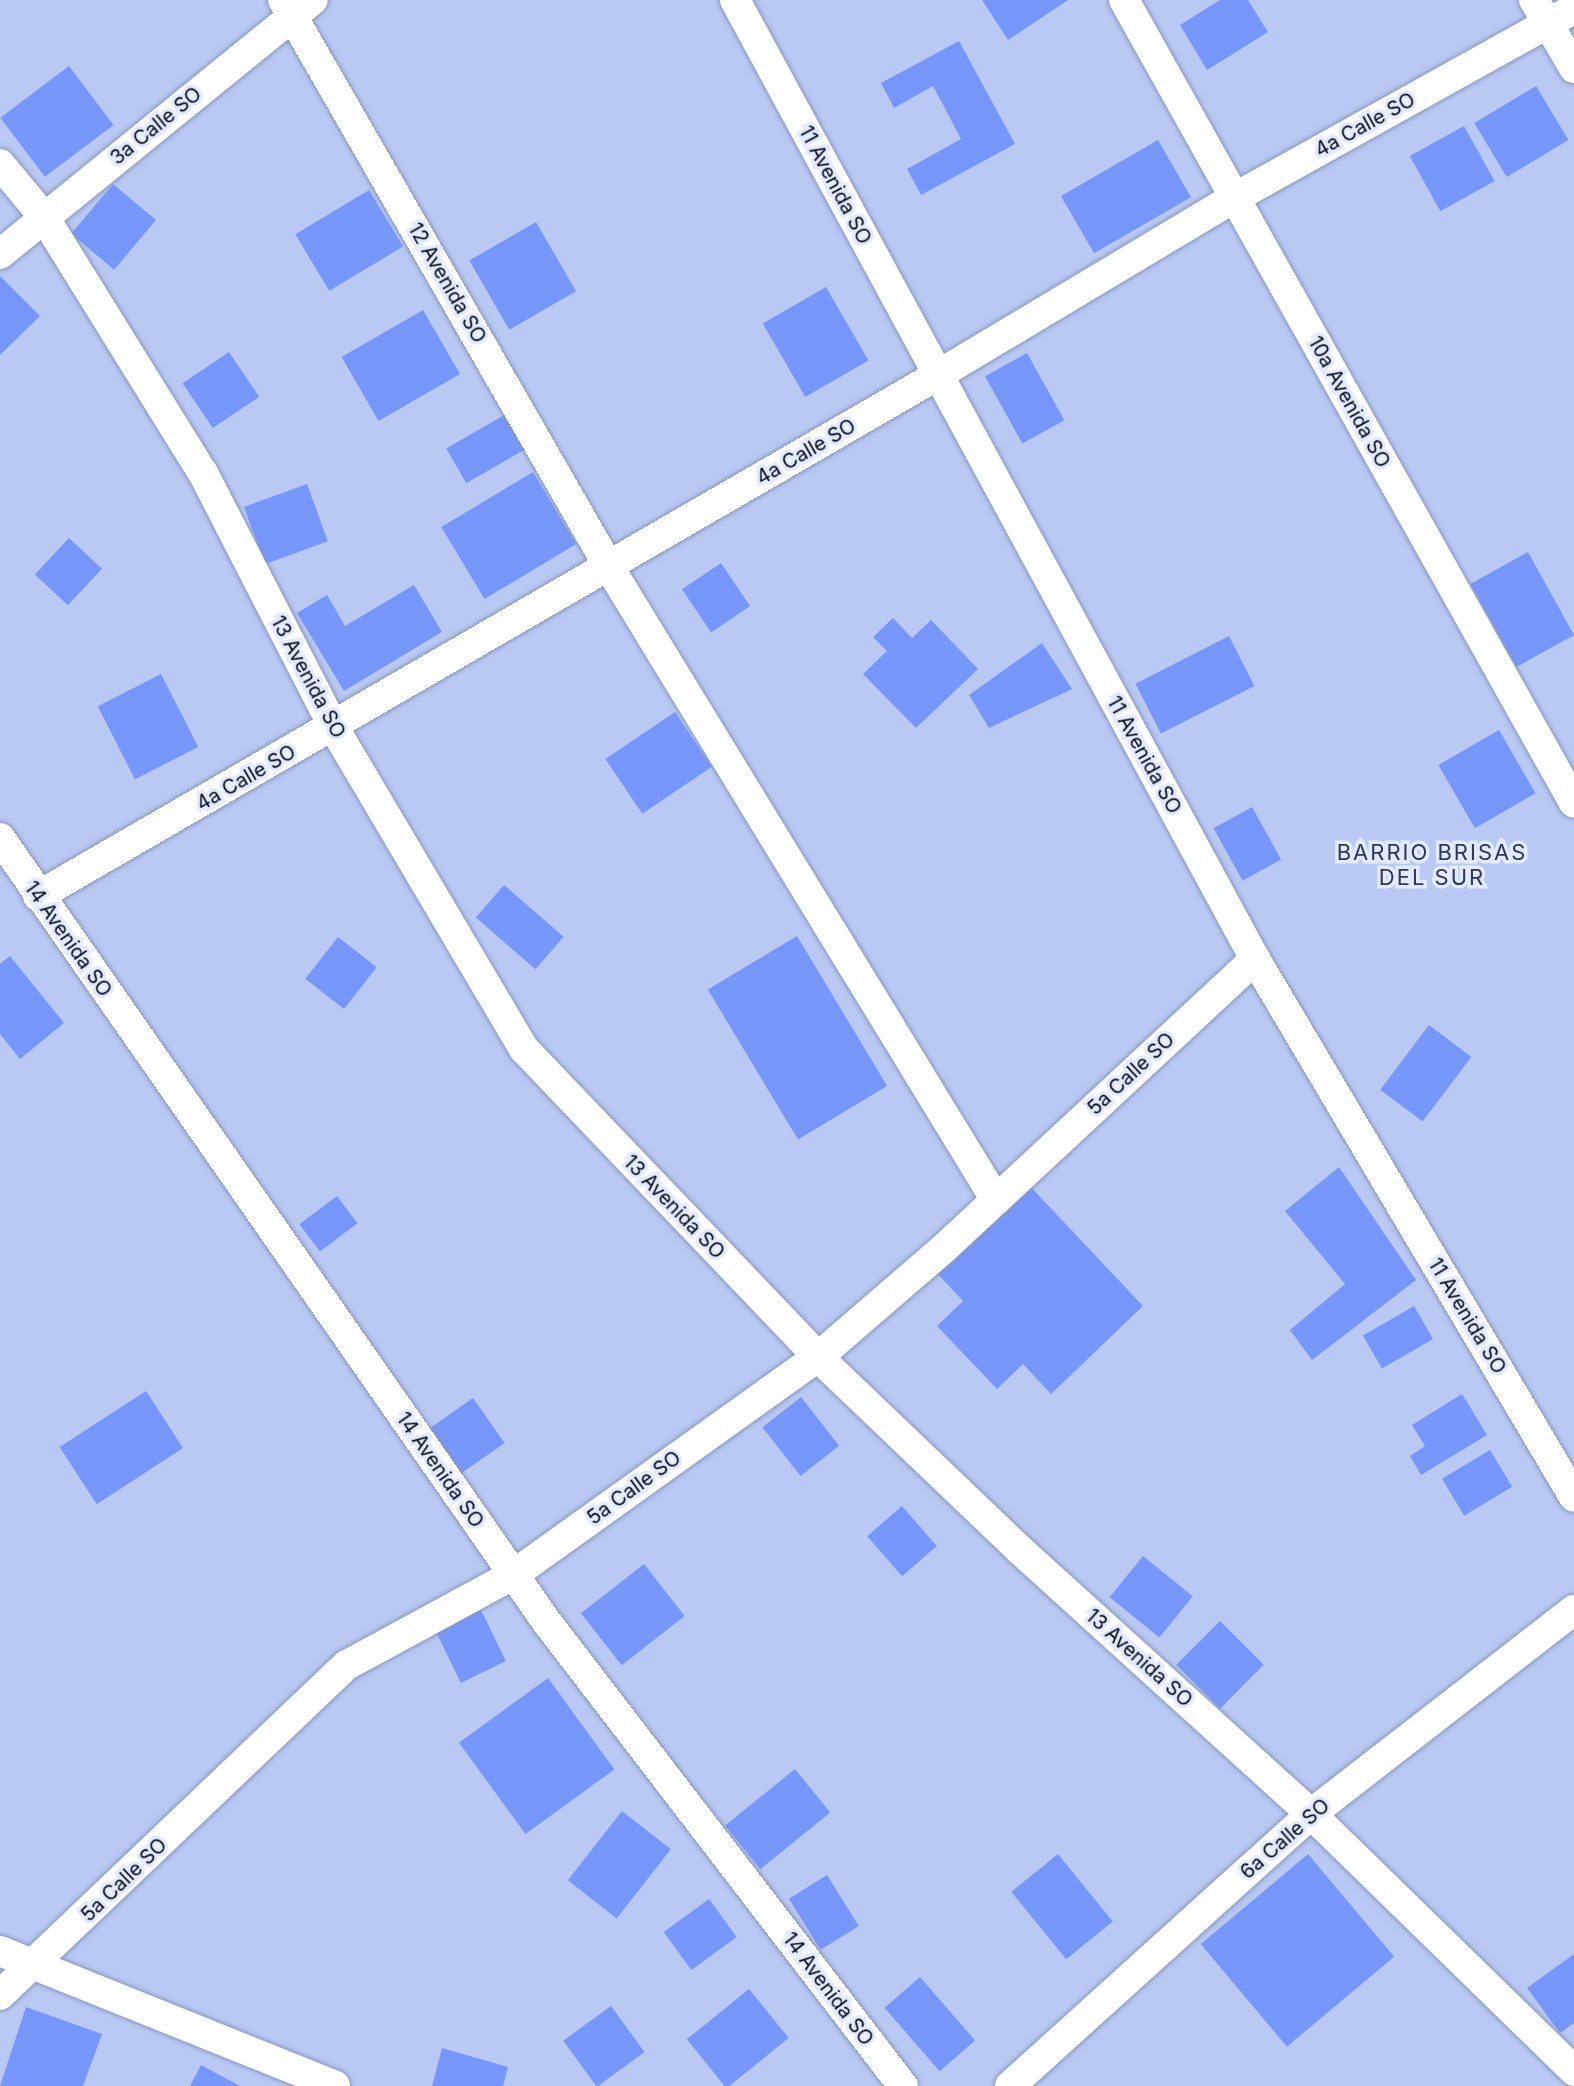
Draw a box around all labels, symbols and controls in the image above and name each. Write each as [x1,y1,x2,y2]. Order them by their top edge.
street label: 3a Calle SO [106,82,206,170]
street label: 4a Calle SO [1311,88,1419,162]
street label: 11 Avenida SO [794,122,876,248]
street label: 12 Avenida SO [403,219,491,347]
street label: 10a Avenida SO [1303,332,1395,472]
street label: 4a Calle SO [752,414,860,490]
street label: 13 Avenida SO [266,612,350,742]
street label: 11 Avenida SO [1102,692,1186,818]
street label: 4a Calle SO [192,740,300,816]
district label: BARRIO BRISAS DEL SUR [1337,839,1527,890]
street label: 14 Avenida SO [19,877,117,1001]
street label: 5a Calle SO [1083,1028,1179,1120]
street label: 13 Avenida SO [618,1150,730,1264]
street label: 11 Avenida SO [1423,1254,1511,1378]
street label: 14 Avenida SO [391,1408,489,1532]
street label: 5a Calle SO [582,1446,686,1530]
street label: 13 Avenida SO [1081,1604,1197,1712]
street label: 6a Calle SO [1236,1794,1334,1884]
street label: 5a Calle SO [76,1833,172,1927]
street label: 14 Avenida SO [778,1928,878,2050]

